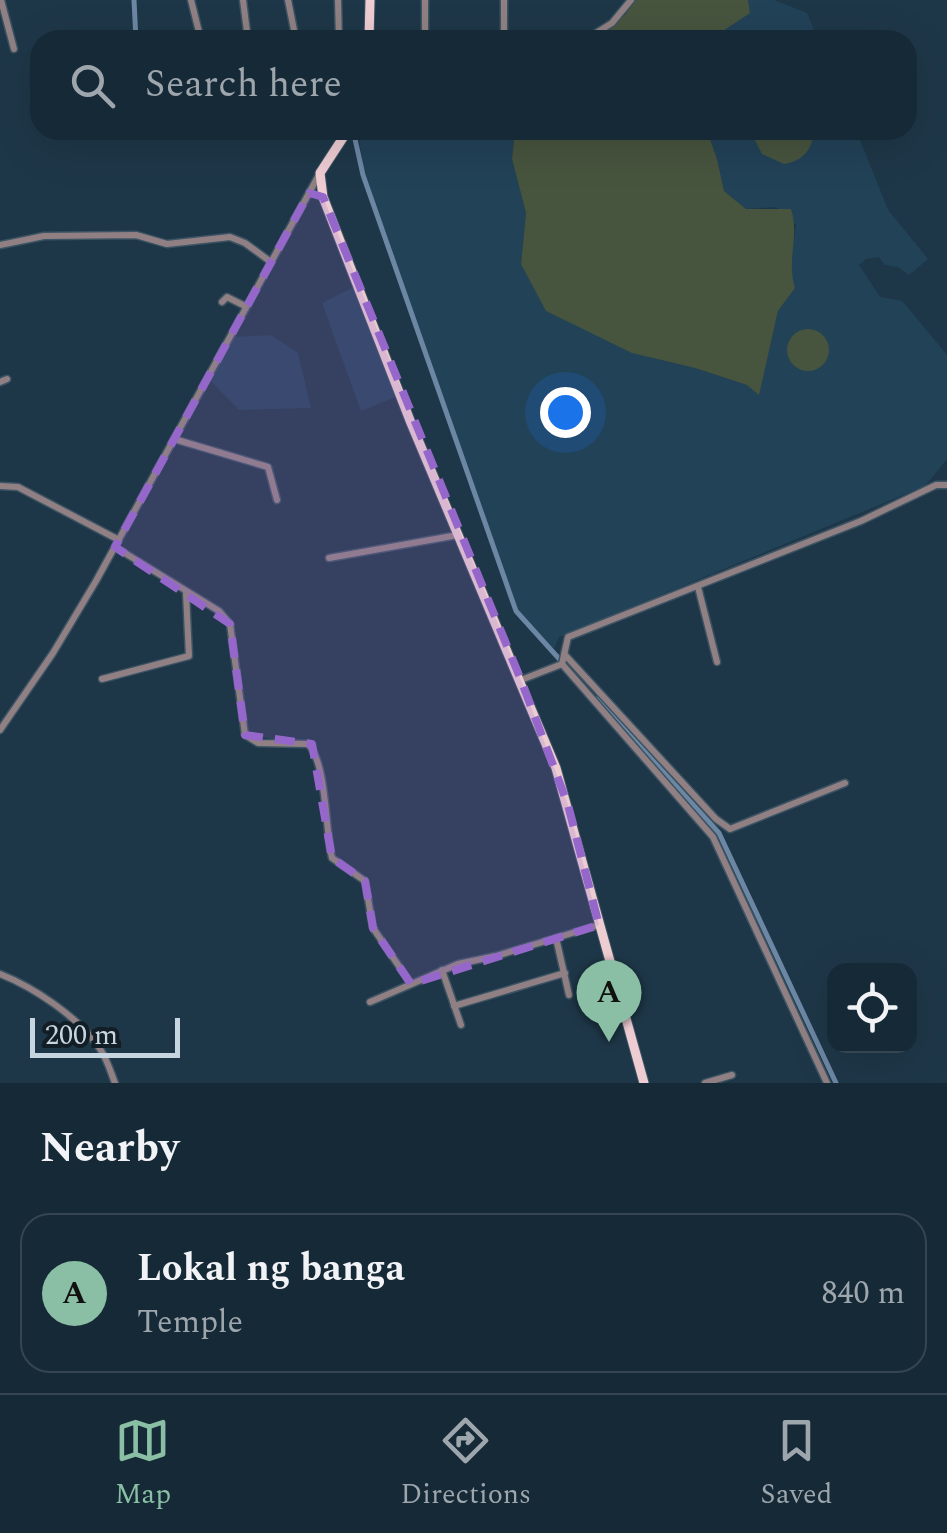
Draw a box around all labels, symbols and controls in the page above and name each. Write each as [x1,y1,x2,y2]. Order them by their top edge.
search box [30,30,917,140]
text: Search here [145,56,342,114]
icon: search [65,58,120,113]
your location [540,387,591,438]
pin: A [576,960,642,1042]
map controls [827,963,917,1053]
button: locate [827,963,917,1053]
scale bar [30,1013,180,1058]
text: 200 m [45,1014,118,1057]
text: Nearby [40,1117,179,1180]
text: Lokal ng banga [137,1240,405,1298]
text: A [62,1269,87,1318]
text: 840 m [821,1269,905,1318]
text: Temple [137,1298,243,1347]
tab: Map [115,1413,171,1516]
tab: Directions [400,1413,531,1516]
tab: Saved [761,1413,832,1516]

